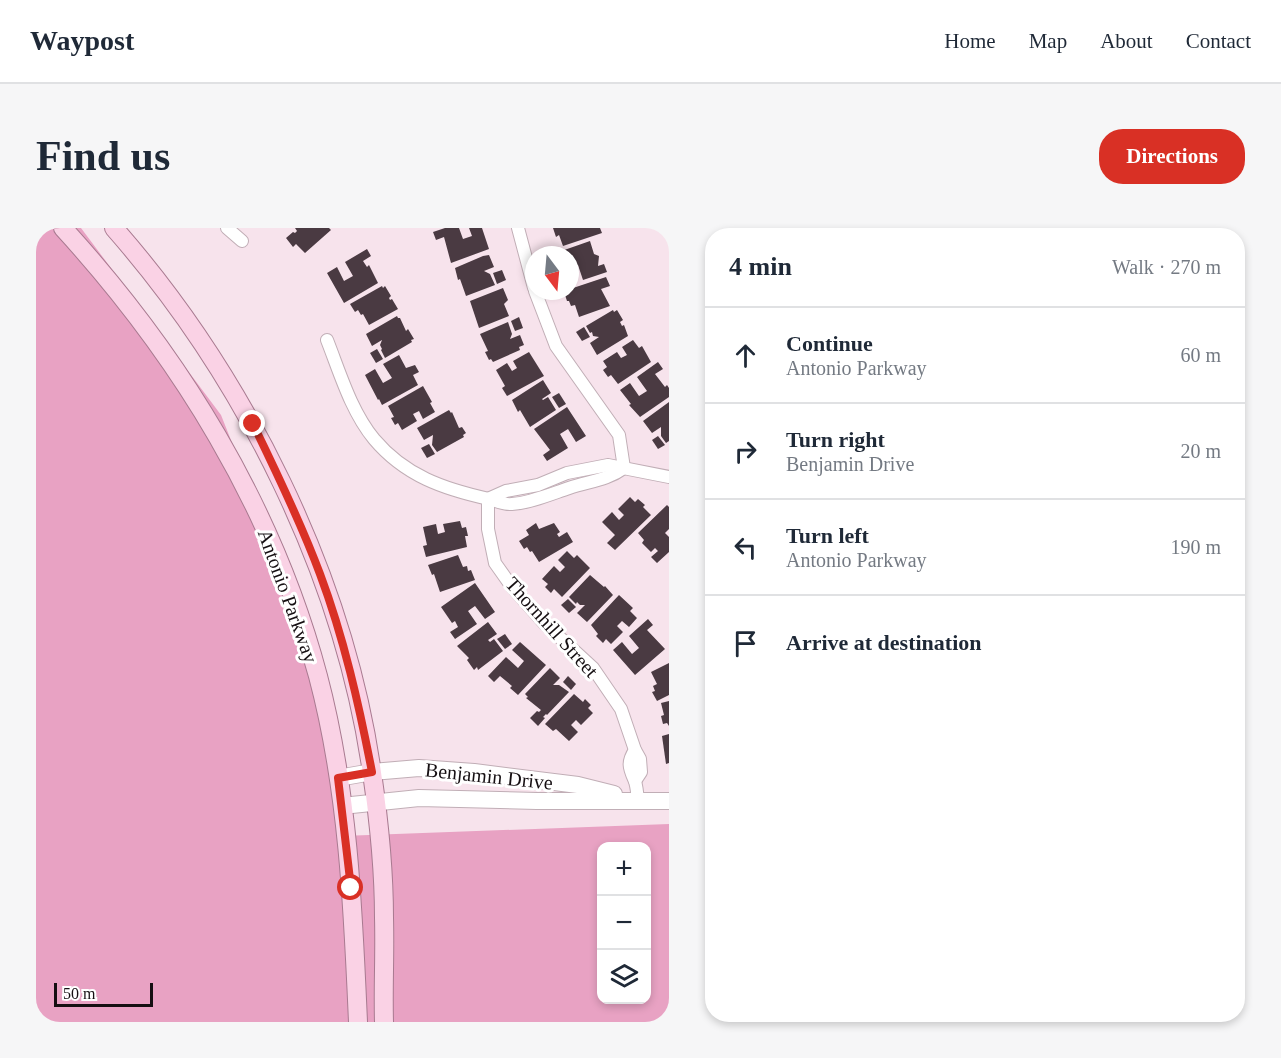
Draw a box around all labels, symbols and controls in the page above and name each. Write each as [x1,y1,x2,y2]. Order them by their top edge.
text: Waypost [30,25,134,56]
text: Home [944,29,996,53]
text: Map [1029,29,1067,53]
text: About [1100,29,1153,53]
text: Contact [1186,29,1251,53]
button: Directions [1099,129,1245,184]
text: Find us [36,133,170,179]
north arrow [525,246,579,300]
text: 4 min [729,252,792,281]
text: Walk · 270 m [1112,256,1221,278]
text: Continue [786,331,873,356]
icon: ahead [729,339,762,372]
text: 60 m [1180,344,1221,366]
text: Antonio Parkway [786,357,927,379]
route end [239,410,265,436]
text: Turn right [786,427,885,452]
icon: right [729,435,762,468]
text: 20 m [1180,440,1221,462]
text: Benjamin Drive [786,453,914,475]
text: Turn left [786,523,869,548]
street label: Antonio Parkway [253,526,322,666]
icon: left [729,531,762,564]
text: 190 m [1170,536,1221,558]
text: Antonio Parkway [786,549,927,571]
street label: Thornhill Street [501,572,603,682]
icon: arrive [729,627,762,660]
text: Arrive at destination [786,630,982,655]
street label: Benjamin Drive [424,758,554,795]
map controls [597,842,651,1004]
button: + [597,842,651,896]
route start [337,874,363,900]
button: − [597,896,651,950]
button: layers [597,950,651,1004]
scale bar [54,980,153,1008]
text: 50 m [63,985,95,1002]

